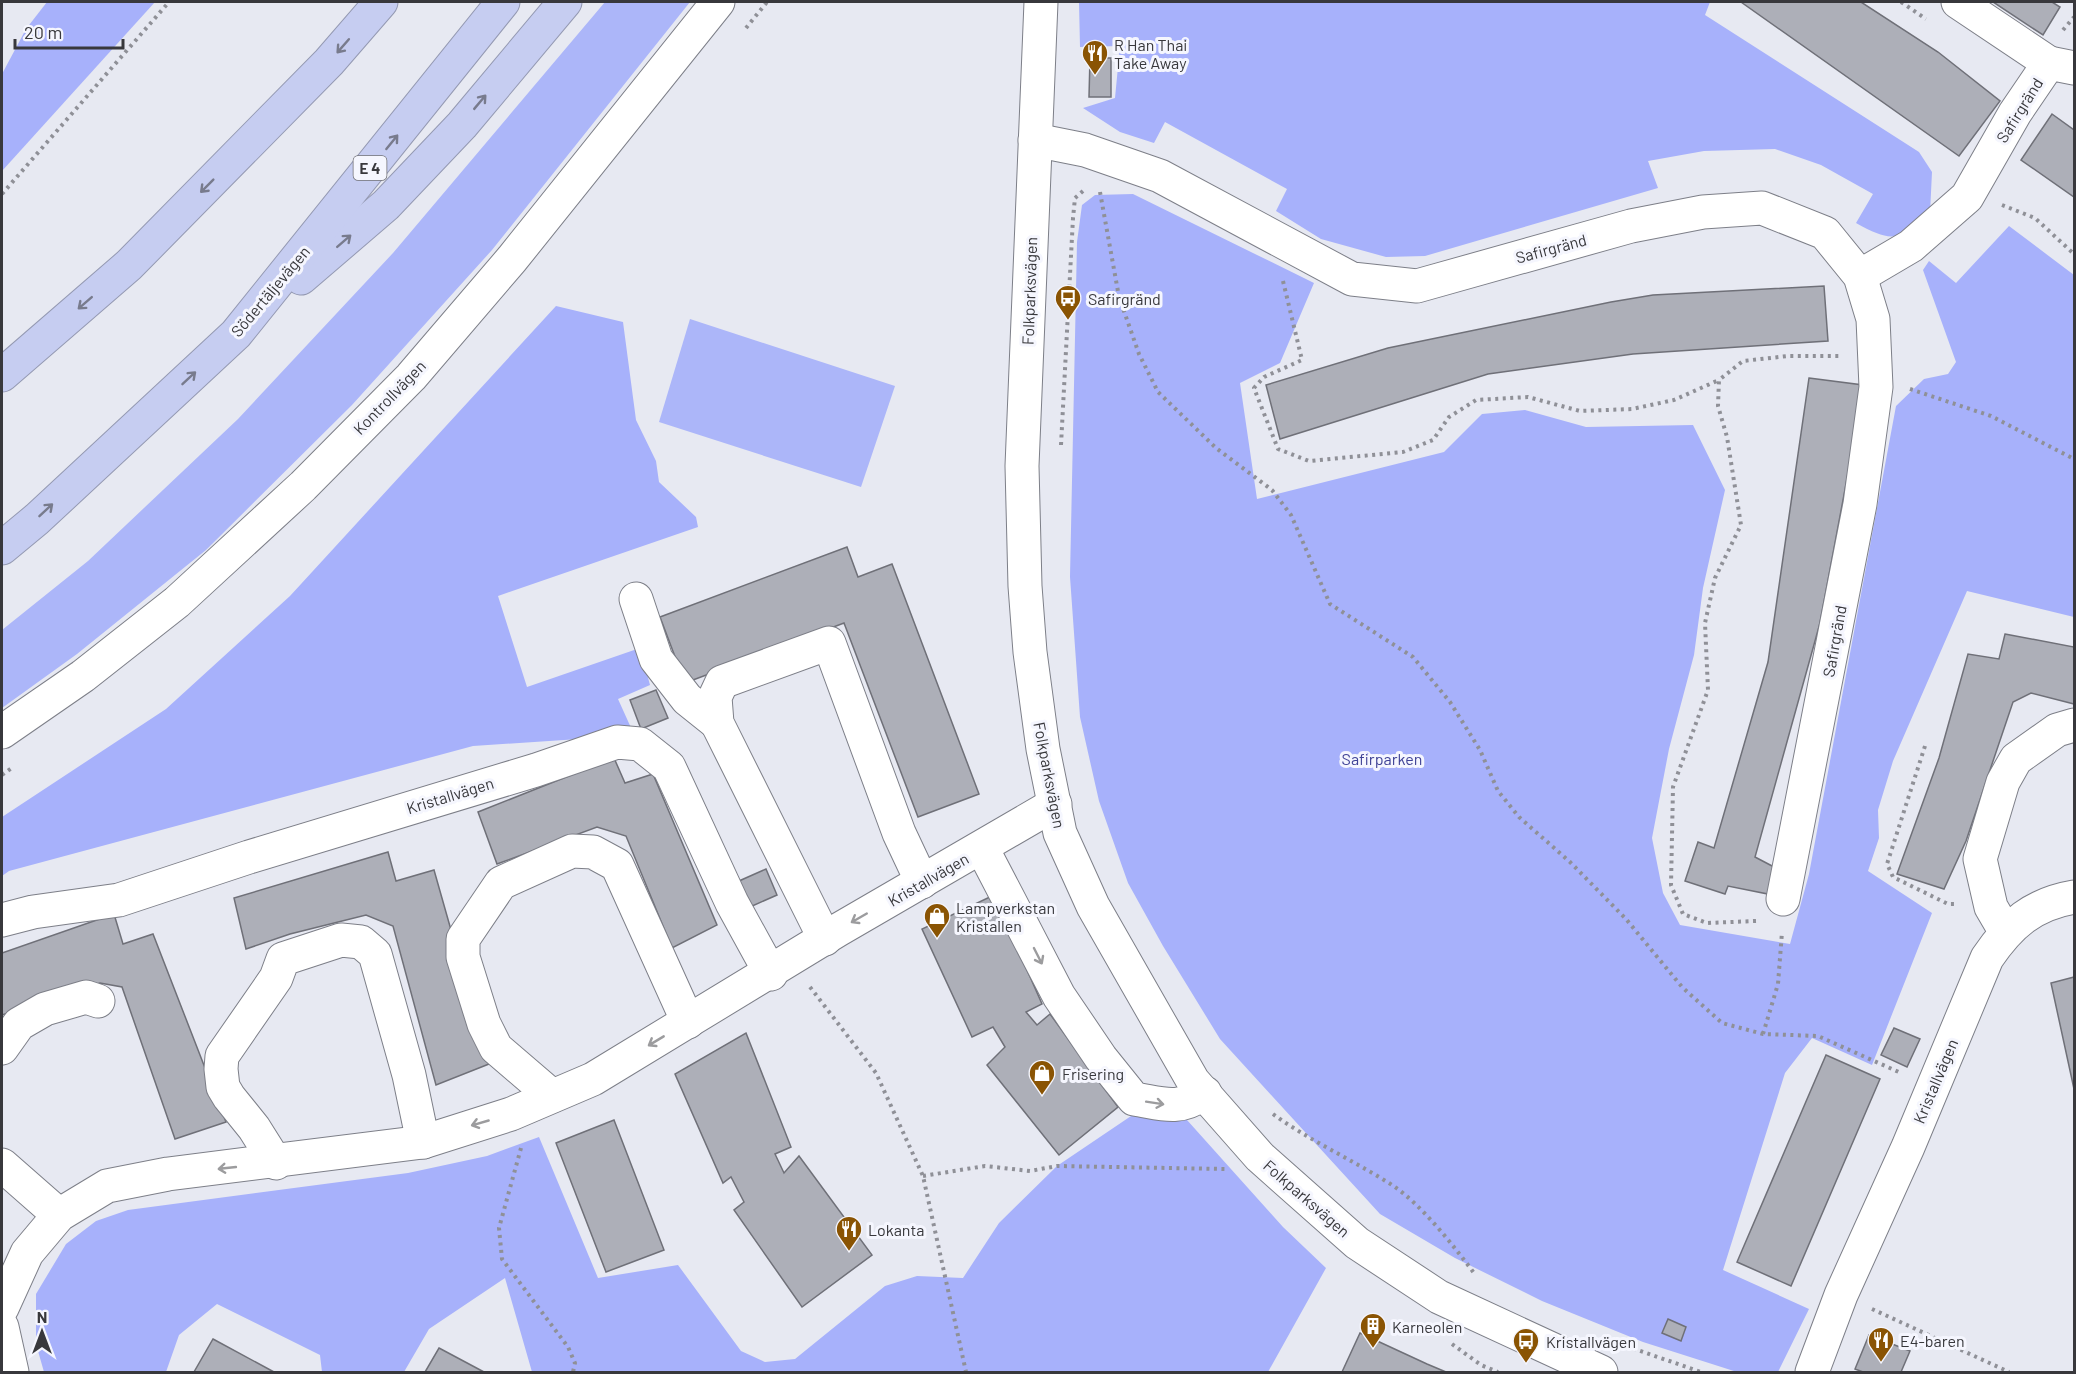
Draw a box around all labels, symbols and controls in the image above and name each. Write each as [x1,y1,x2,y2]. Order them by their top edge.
scale bar [15,12,123,50]
text: 20 m [24,21,62,43]
place label: R Han Thai Take Away [1114,35,1187,72]
one-way arrow [336,38,350,53]
restaurant icon: R Han Thai Take Away [1080,38,1110,76]
street label: Safirgränd [1992,74,2046,146]
one-way arrow [474,94,487,110]
one-way arrow [385,135,399,150]
road number: E 4 [354,156,386,180]
one-way arrow [200,178,215,193]
street label: Safirgränd [1513,229,1589,267]
one-way arrow [336,234,351,248]
street label: Folkparksvägen [1018,237,1040,345]
street label: Södertäljevägen [227,242,313,340]
bus stop icon: Safirgränd [1053,283,1083,321]
place label: Safirgränd [1088,289,1161,308]
one-way arrow [78,296,93,310]
street label: Kontrollvägen [349,356,429,438]
one-way arrow [181,371,196,385]
one-way arrow [39,503,54,517]
street label: Safirgränd [1818,604,1850,678]
street label: Folkparksvägen [1030,720,1070,830]
park label: Safirparken [1342,749,1422,768]
street label: Kristallvägen [404,773,496,817]
street label: Kristallvägen [884,848,972,910]
place label: Lampverkstan Kristallen [956,898,1055,935]
shop icon: Lampverkstan Kristallen [922,901,952,939]
one-way arrow [851,913,868,925]
one-way arrow [1033,946,1044,964]
one-way arrow [648,1035,665,1047]
street label: Kristallvägen [1909,1036,1961,1126]
shop icon: Frisering [1027,1058,1057,1096]
place label: Frisering [1062,1064,1124,1083]
one-way arrow [1145,1097,1165,1108]
one-way arrow [471,1118,490,1129]
street label: Folkparksvägen [1260,1155,1354,1241]
one-way arrow [217,1163,237,1174]
restaurant icon: Lokanta [834,1214,864,1252]
place label: Lokanta [868,1220,924,1239]
north arrow [12,1302,72,1362]
text: N [37,1307,47,1326]
building icon: Karneolen [1358,1311,1388,1349]
place label: Karneolen [1392,1317,1462,1336]
restaurant icon: E4-baren [1866,1325,1896,1363]
bus stop icon: Kristallvägen [1511,1326,1541,1364]
place label: E4-baren [1900,1331,1965,1350]
place label: Kristallvägen [1546,1332,1636,1351]

